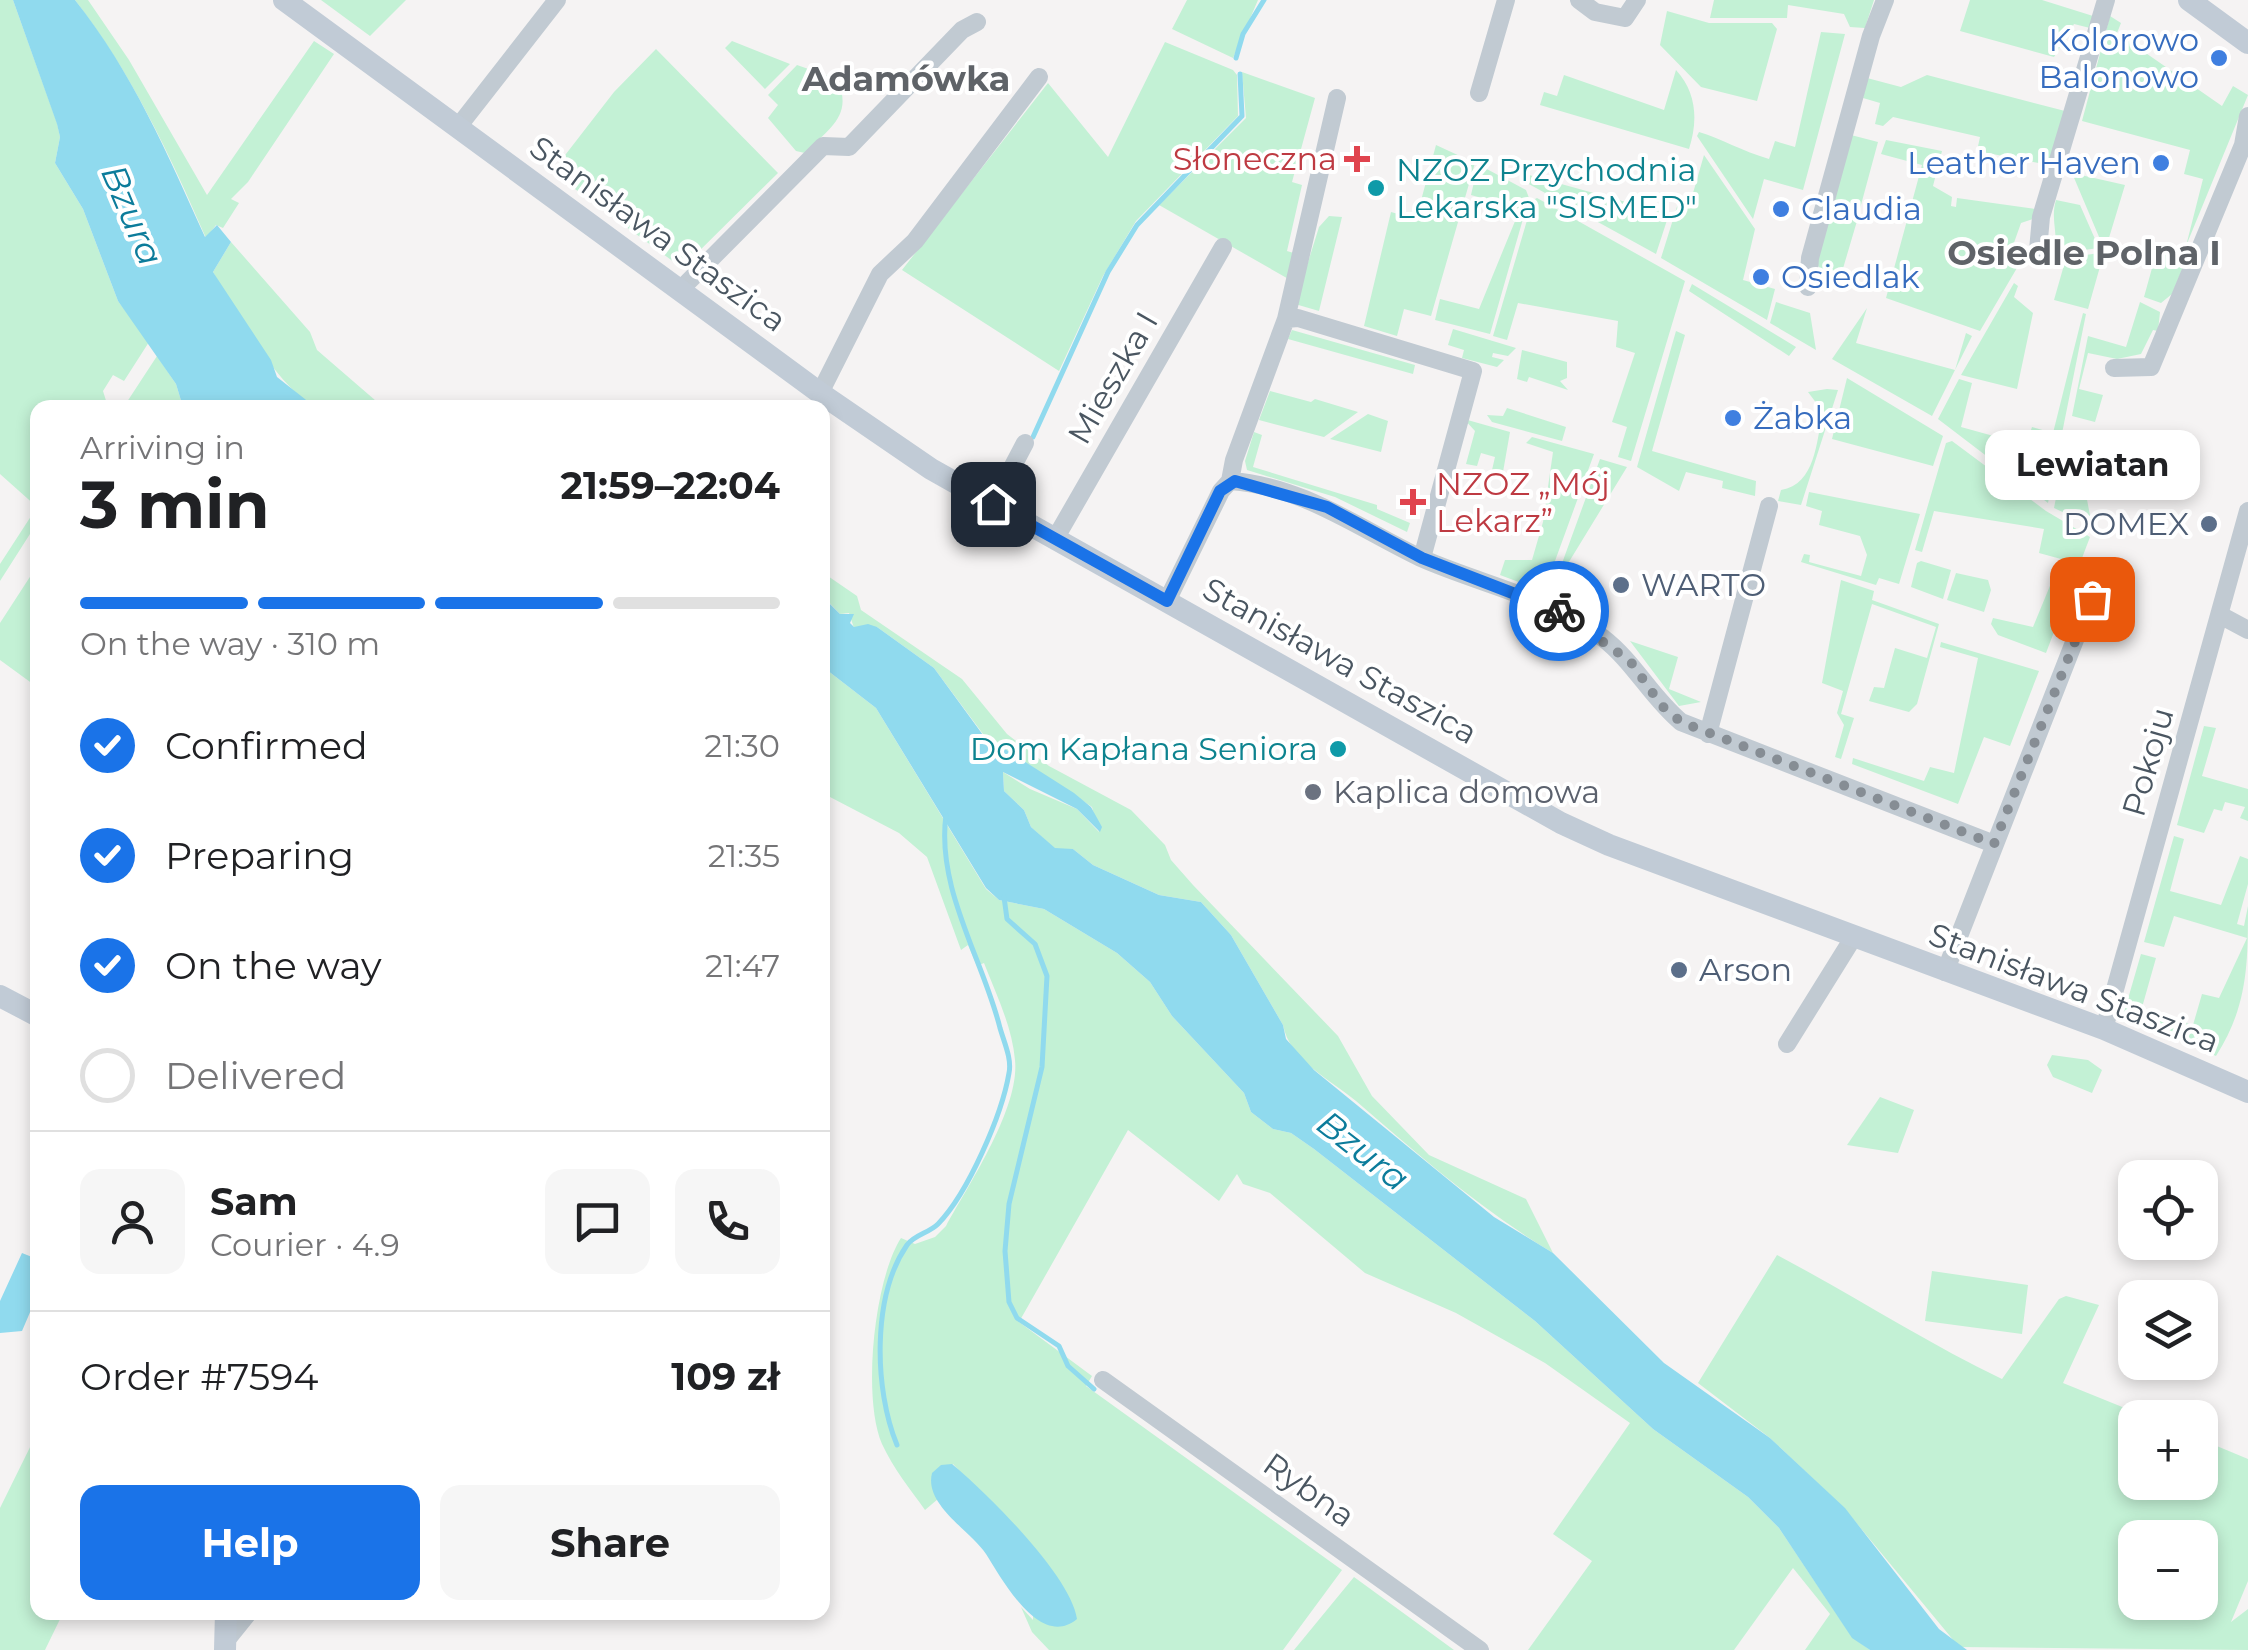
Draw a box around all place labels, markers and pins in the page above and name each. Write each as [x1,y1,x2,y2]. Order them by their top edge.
place label: Kolorowo Balonowo [2038,20,2199,96]
marker: Kolorowo Balonowo [2208,47,2230,69]
place label: Słoneczna [1173,139,1337,178]
place label: Leather Haven [1907,143,2141,182]
marker: Słoneczna [1346,148,1368,170]
place label: NZOZ Przychodnia Lekarska "SISMED" [1396,150,1697,226]
marker: Leather Haven [2150,152,2172,174]
marker: NZOZ Przychodnia Lekarska "SISMED" [1365,177,1387,199]
place label: Claudia [1801,189,1922,228]
marker: Claudia [1770,198,1792,220]
place label: Osiedlak [1781,257,1920,296]
marker: Osiedlak [1750,266,1772,288]
place label: Żabka [1753,398,1852,437]
marker: Żabka [1722,407,1744,429]
callout: Lewiatan [1984,429,2200,499]
pin [951,462,1036,547]
place label: NZOZ „Mój Lekarz” [1436,464,1610,540]
marker: NZOZ „Mój Lekarz” [1400,489,1426,515]
place label: DOMEX [2063,504,2189,543]
marker: DOMEX [2198,513,2220,535]
pin [2050,557,2135,642]
place label: WARTO [1641,565,1766,604]
marker: WARTO [1610,574,1632,596]
place label: Dom Kapłana Seniora [970,729,1318,768]
marker: Dom Kapłana Seniora [1327,738,1349,760]
place label: Kaplica domowa [1333,772,1600,811]
marker: Kaplica domowa [1302,781,1324,803]
place label: Arson [1699,950,1792,989]
marker: Arson [1668,959,1690,981]

